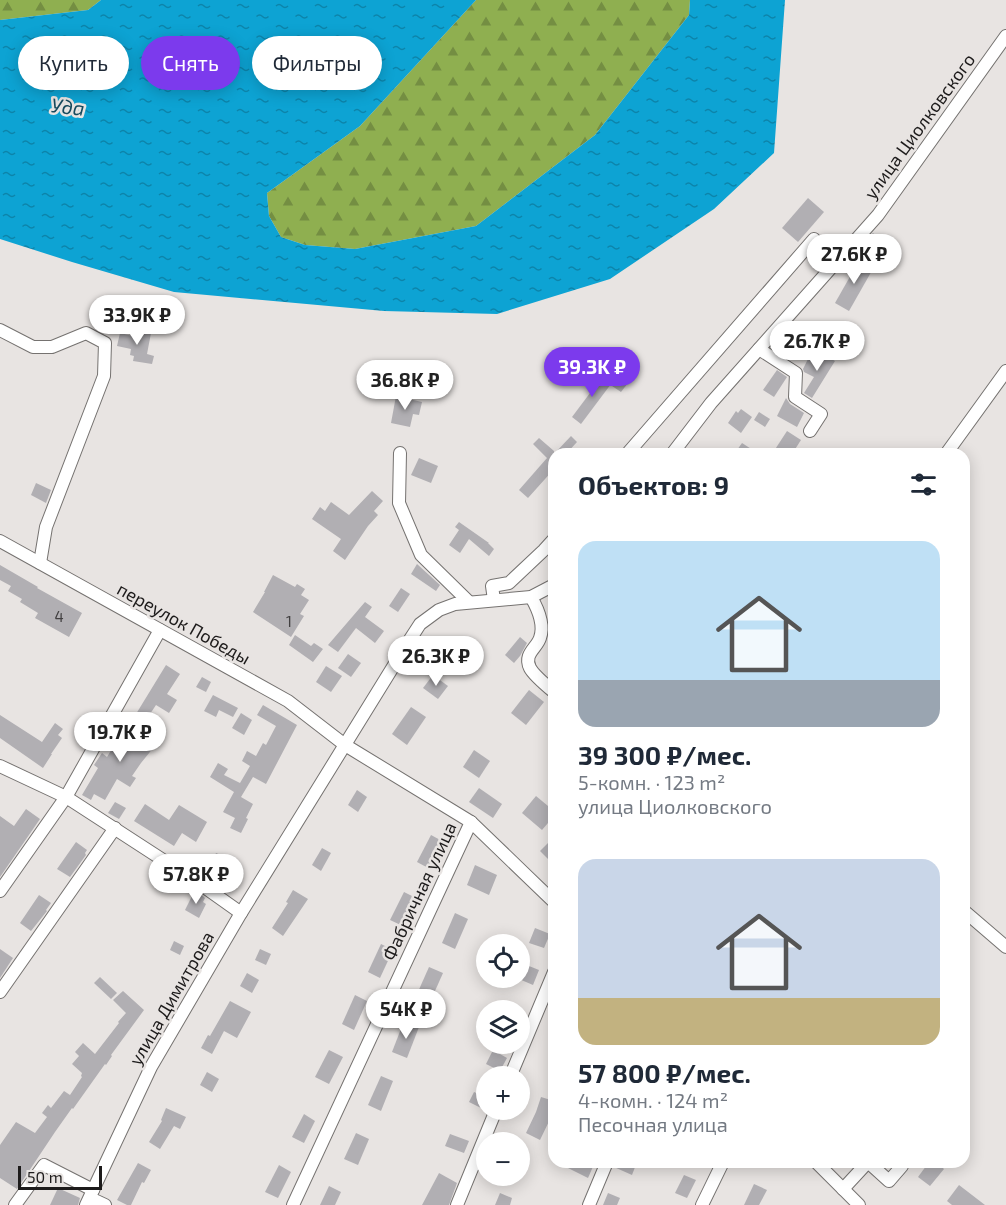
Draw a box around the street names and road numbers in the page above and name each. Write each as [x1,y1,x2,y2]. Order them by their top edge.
street label: улица Циолковского [859,49,979,203]
street label: переулок Победы [113,577,255,669]
street label: Фабричная улица [377,818,461,964]
street label: улица Димитрова [124,927,218,1069]

